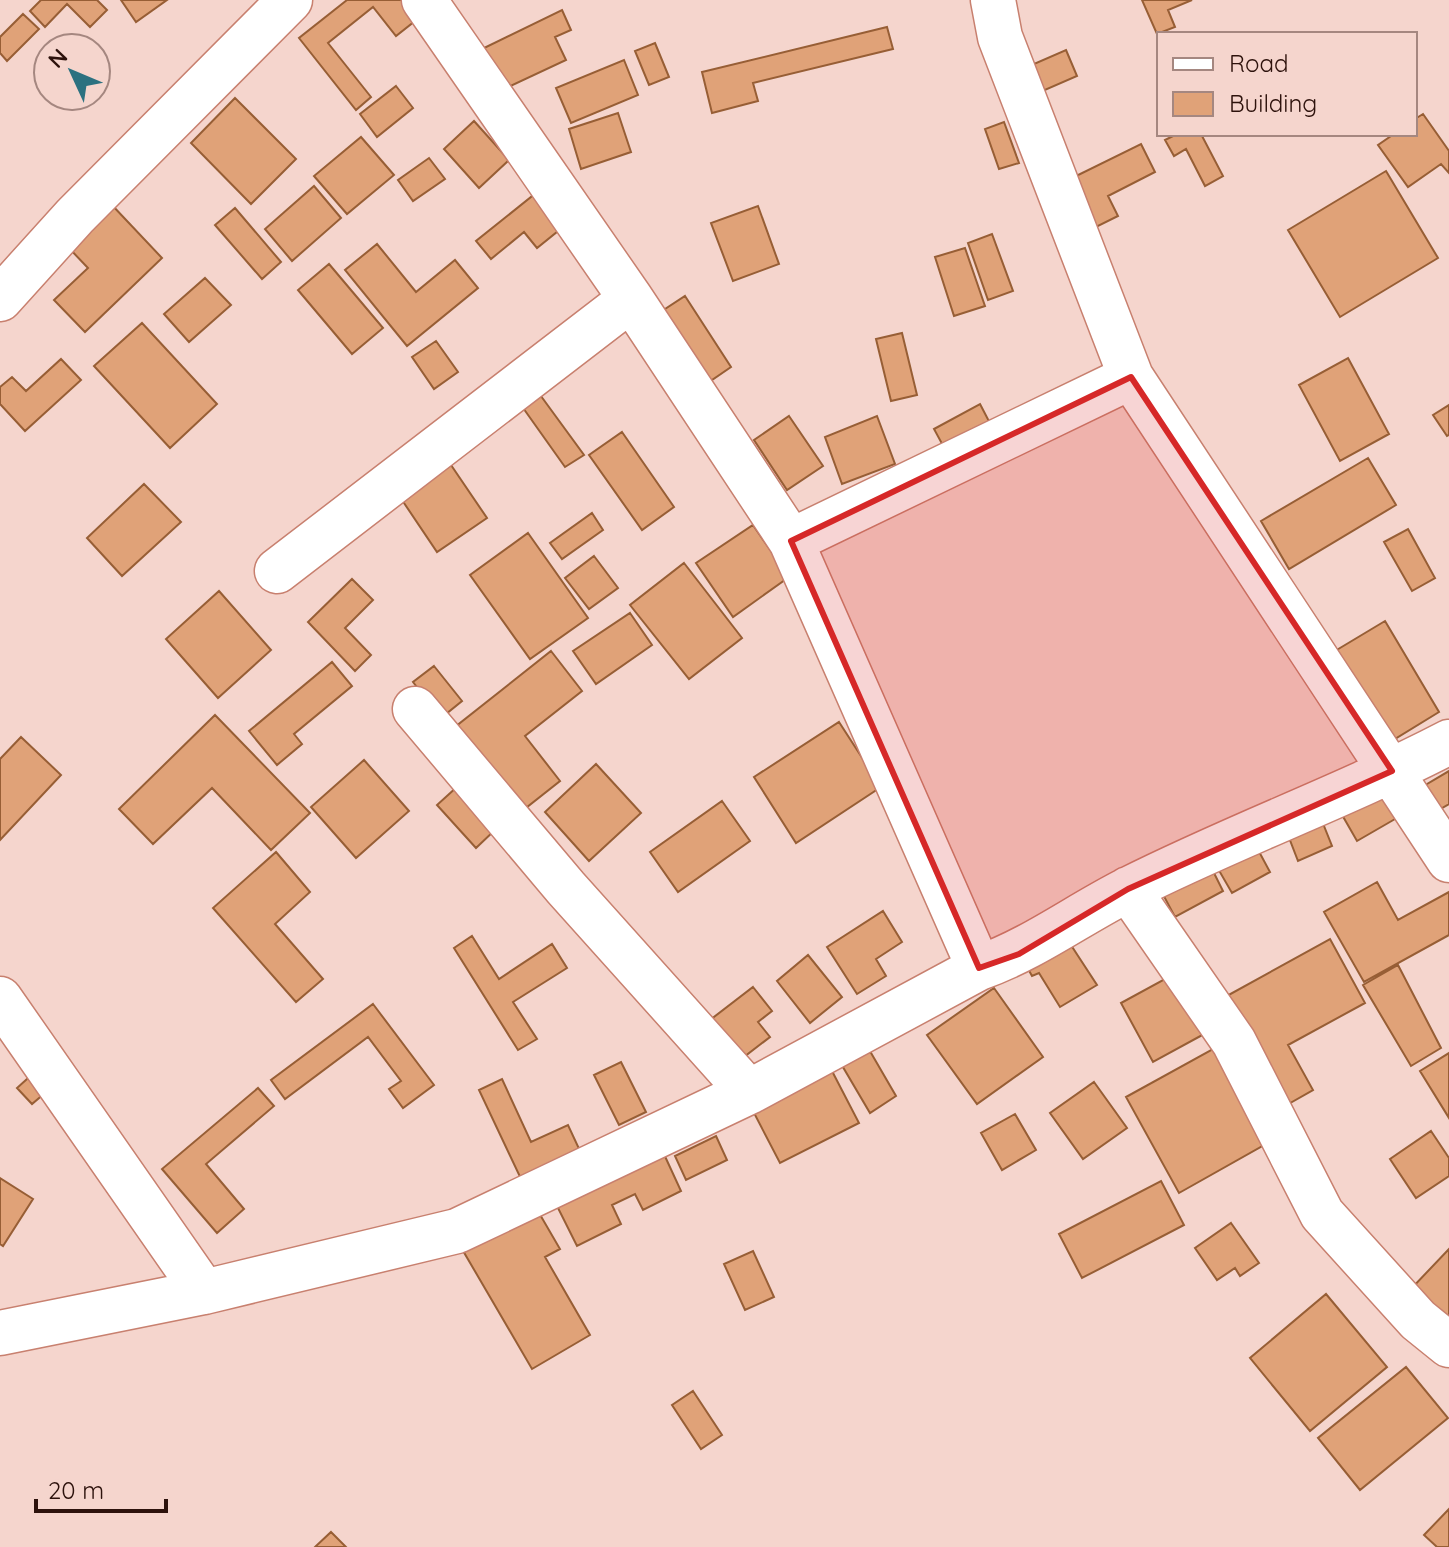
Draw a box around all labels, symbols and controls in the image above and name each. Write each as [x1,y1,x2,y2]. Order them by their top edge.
north arrow [32,32,112,112]
legend [1157,32,1417,136]
text: N [42,43,73,74]
text: Road [1229,48,1289,78]
text: Building [1229,88,1317,118]
scale bar [36,1463,166,1513]
text: 20 m [48,1475,104,1505]

